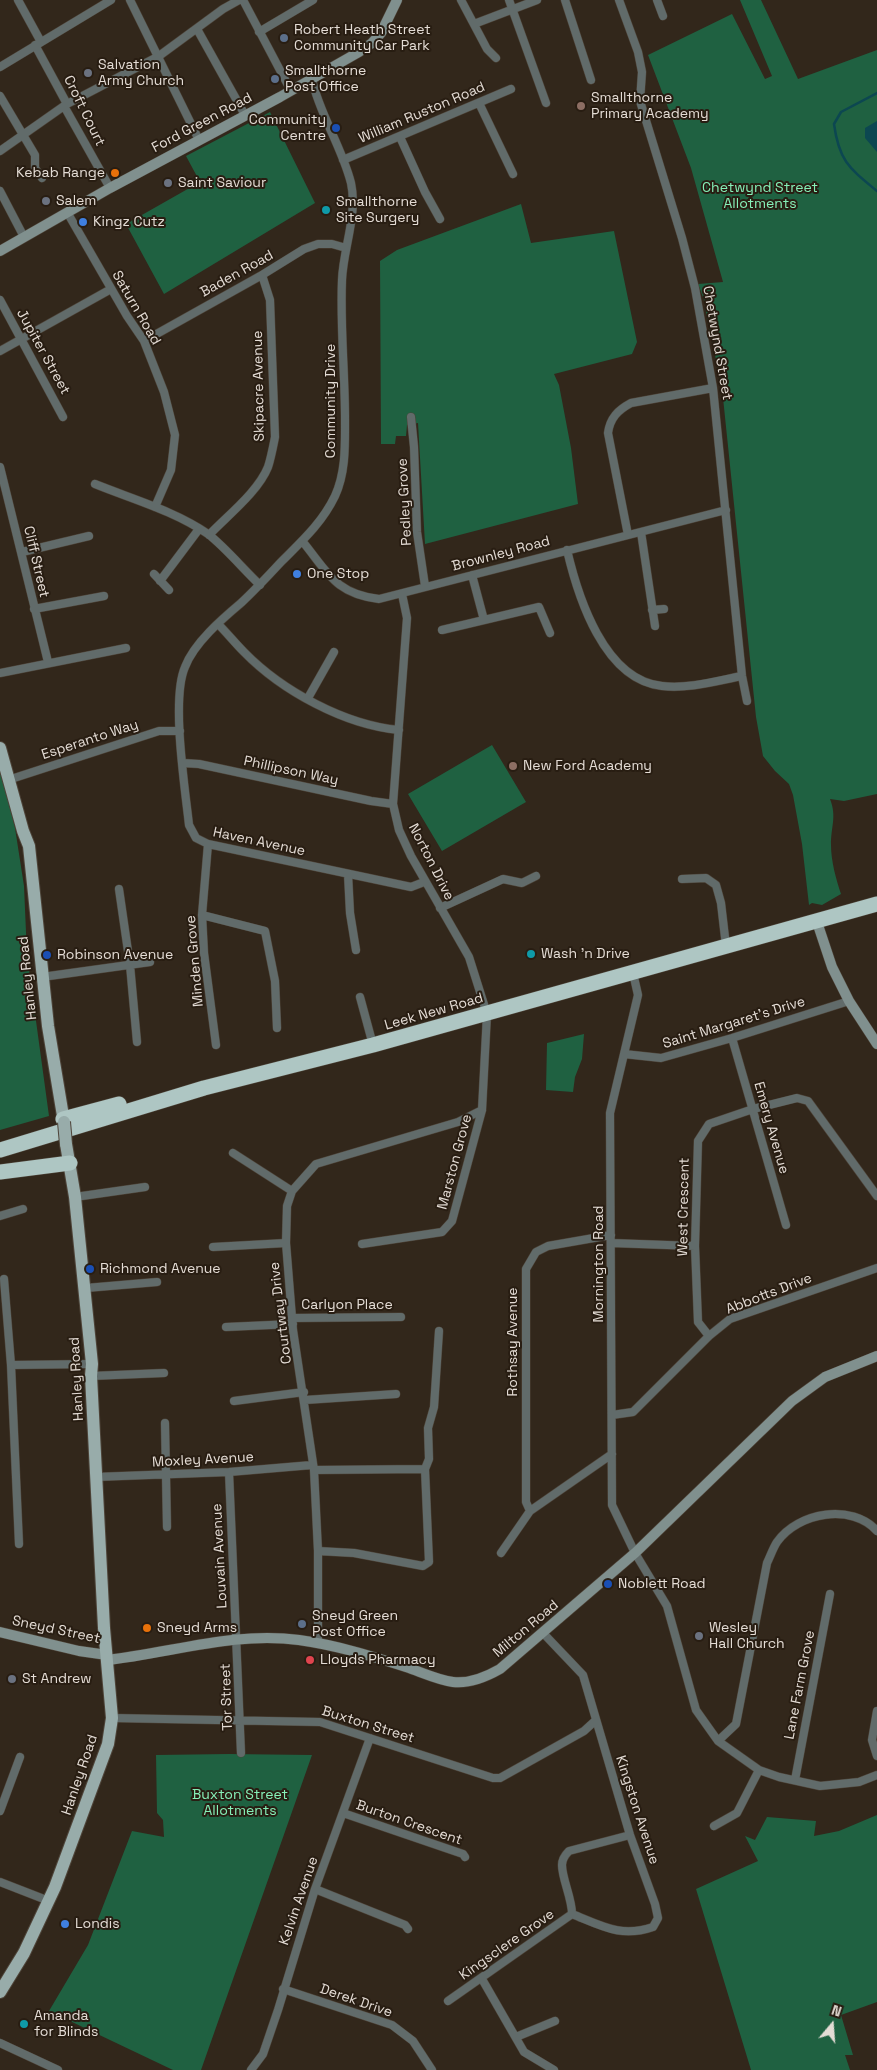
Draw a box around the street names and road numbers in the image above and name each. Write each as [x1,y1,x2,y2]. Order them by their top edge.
street label: Croft Court [60,73,108,149]
street label: William Ruston Road [356,79,488,147]
street label: Ford Green Road [149,89,255,157]
street label: Baden Road [198,247,276,301]
street label: Saturn Road [108,268,164,348]
street label: Chetwynd Street [699,285,735,401]
street label: Jupiter Street [13,306,73,398]
street label: Skipacre Avenue [250,330,268,442]
street label: Community Drive [323,344,339,458]
street label: Pedley Grove [394,458,416,546]
street label: Cliff Street [20,525,52,599]
street label: Brownley Road [450,533,552,575]
street label: Esperanto Way [39,716,141,764]
street label: Phillipson Way [242,753,340,789]
street label: Norton Drive [404,821,458,903]
street label: Haven Avenue [211,824,307,860]
street label: Minden Grove [183,915,207,1007]
street label: Hanley Road [15,935,41,1021]
street label: Leek New Road [383,990,485,1034]
street label: Saint Margaret's Drive [661,993,807,1053]
street label: Emery Avenue [750,1080,792,1176]
street label: Marston Grove [434,1113,476,1211]
street label: West Crescent [675,1157,693,1257]
street label: Mornington Road [591,1205,607,1323]
street label: Courtway Drive [266,1261,296,1365]
street label: Abbotts Drive [724,1270,814,1318]
street label: Rothsay Avenue [505,1287,521,1397]
street label: Carlyon Place [301,1297,393,1313]
street label: Hanley Road [66,1337,88,1421]
street label: Moxley Avenue [152,1449,254,1471]
street label: Louvain Avenue [209,1503,231,1609]
street label: Milton Road [490,1597,562,1661]
street label: Sneyd Street [11,1612,101,1648]
street label: Lane Farm Grove [781,1629,819,1741]
street label: Tor Street [217,1663,237,1731]
street label: Buxton Street [320,1703,416,1747]
street label: Hanley Road [58,1733,102,1817]
street label: Kingston Avenue [612,1754,662,1866]
street label: Burton Crescent [354,1797,464,1849]
street label: Kelvin Avenue [276,1855,322,1947]
street label: Kingsclere Grove [456,1906,558,1984]
street label: Derek Drive [318,1981,394,2021]

